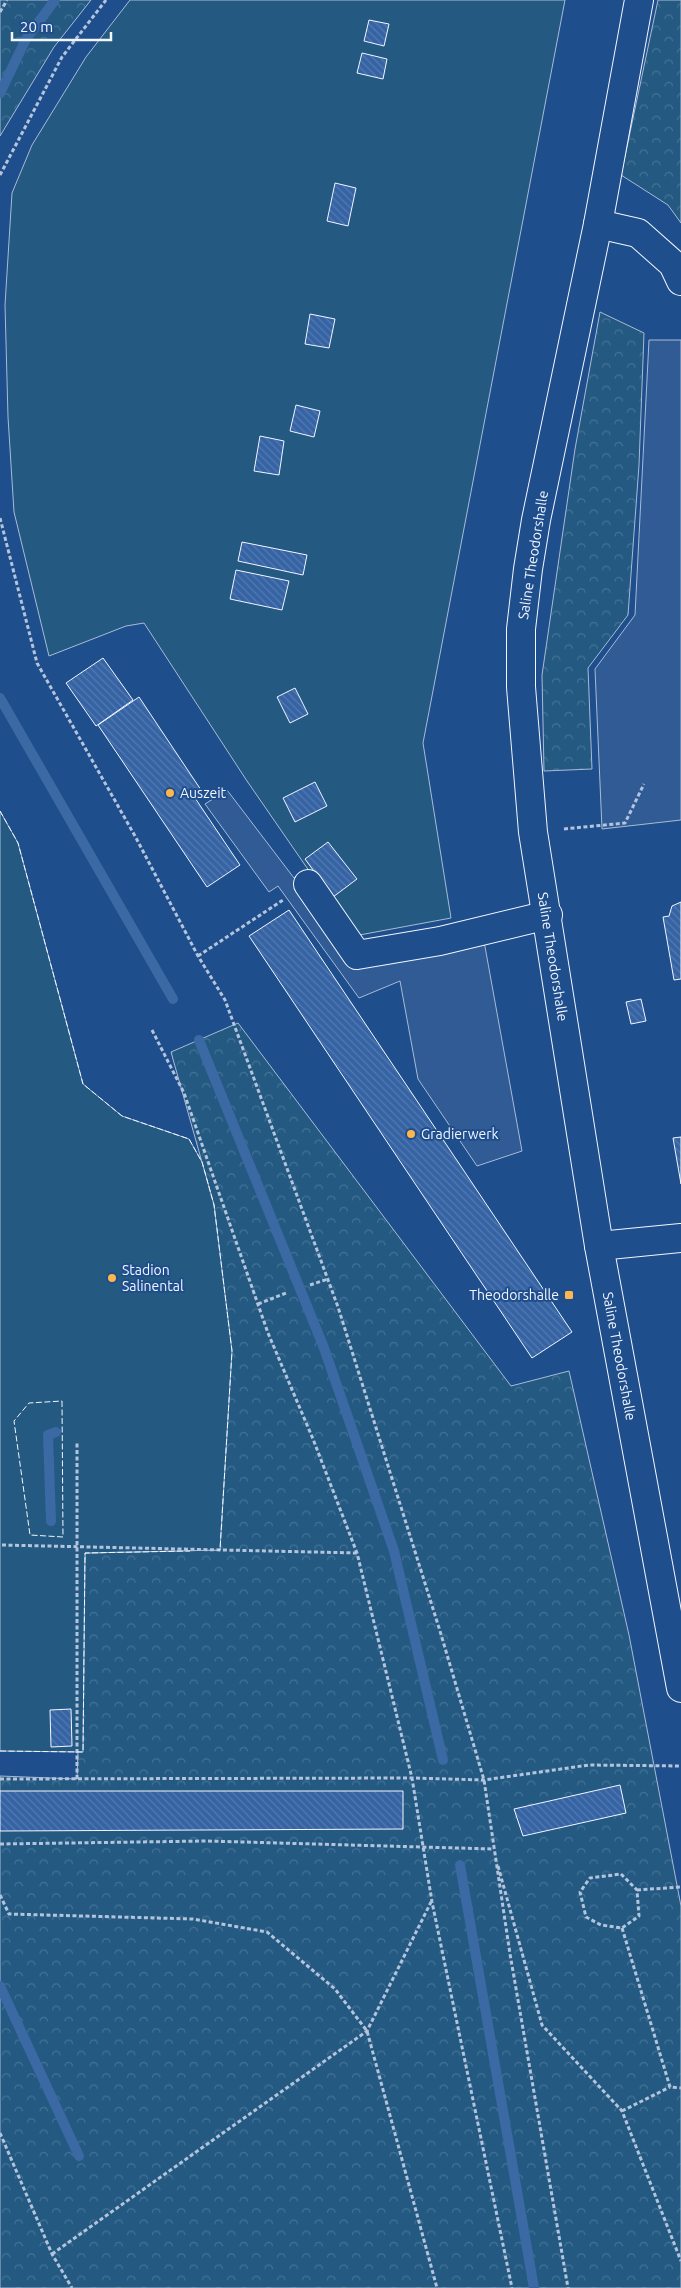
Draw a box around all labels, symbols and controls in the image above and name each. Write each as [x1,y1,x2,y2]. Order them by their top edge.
scale bar [12,10,111,42]
text: 20 m [20,18,53,35]
street label: Saline Theodorshalle [515,489,551,621]
place label: Auszeit [180,785,227,801]
marker: Auszeit [164,787,176,799]
street label: Saline Theodorshalle [535,891,571,1022]
place label: Gradierwerk [421,1126,499,1142]
marker: Gradierwerk [405,1128,417,1140]
place label: Stadion Salinental [122,1262,184,1294]
marker: Stadion Salinental [106,1272,118,1284]
place label: Theodorshalle [469,1287,559,1303]
marker: Theodorshalle [563,1289,575,1301]
street label: Saline Theodorshalle [600,1291,639,1422]

